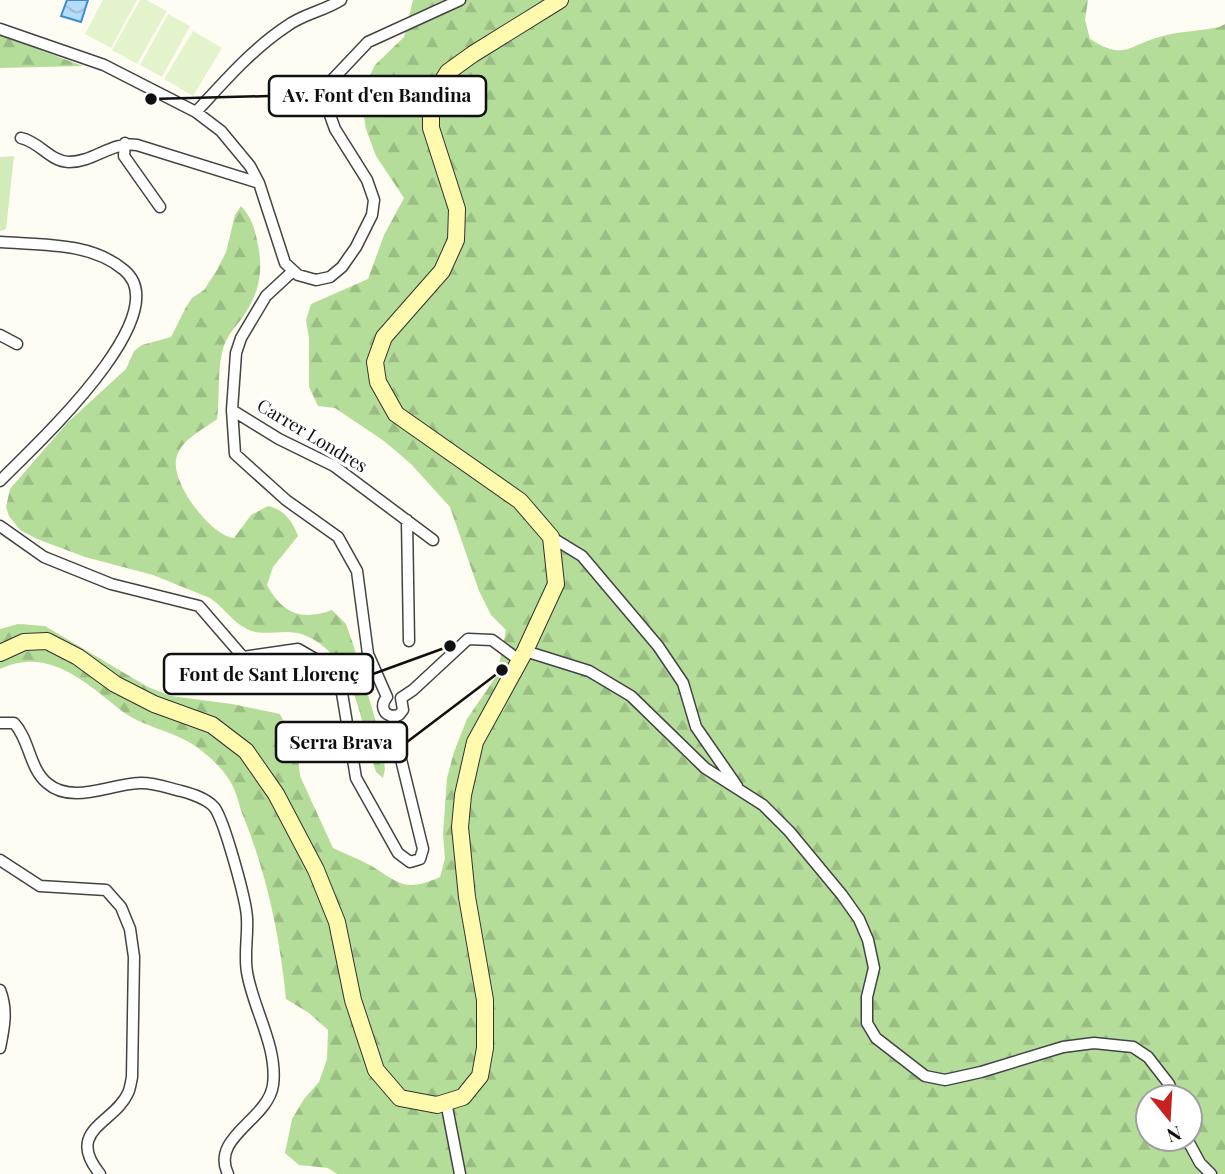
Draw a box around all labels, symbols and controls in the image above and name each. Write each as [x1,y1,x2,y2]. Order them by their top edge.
callout: Av. Font d'en Bandina [269,76,486,116]
text: Av. Font d'en Bandina [282,81,472,107]
street label: Carrer Londres [253,393,372,478]
callout: Font de Sant Llorenç [164,654,373,694]
text: Font de Sant Llorenç [179,660,359,686]
callout: Serra Brava [276,722,407,762]
text: Serra Brava [289,728,393,754]
north arrow [1134,1083,1204,1153]
text: N [1164,1121,1185,1150]

